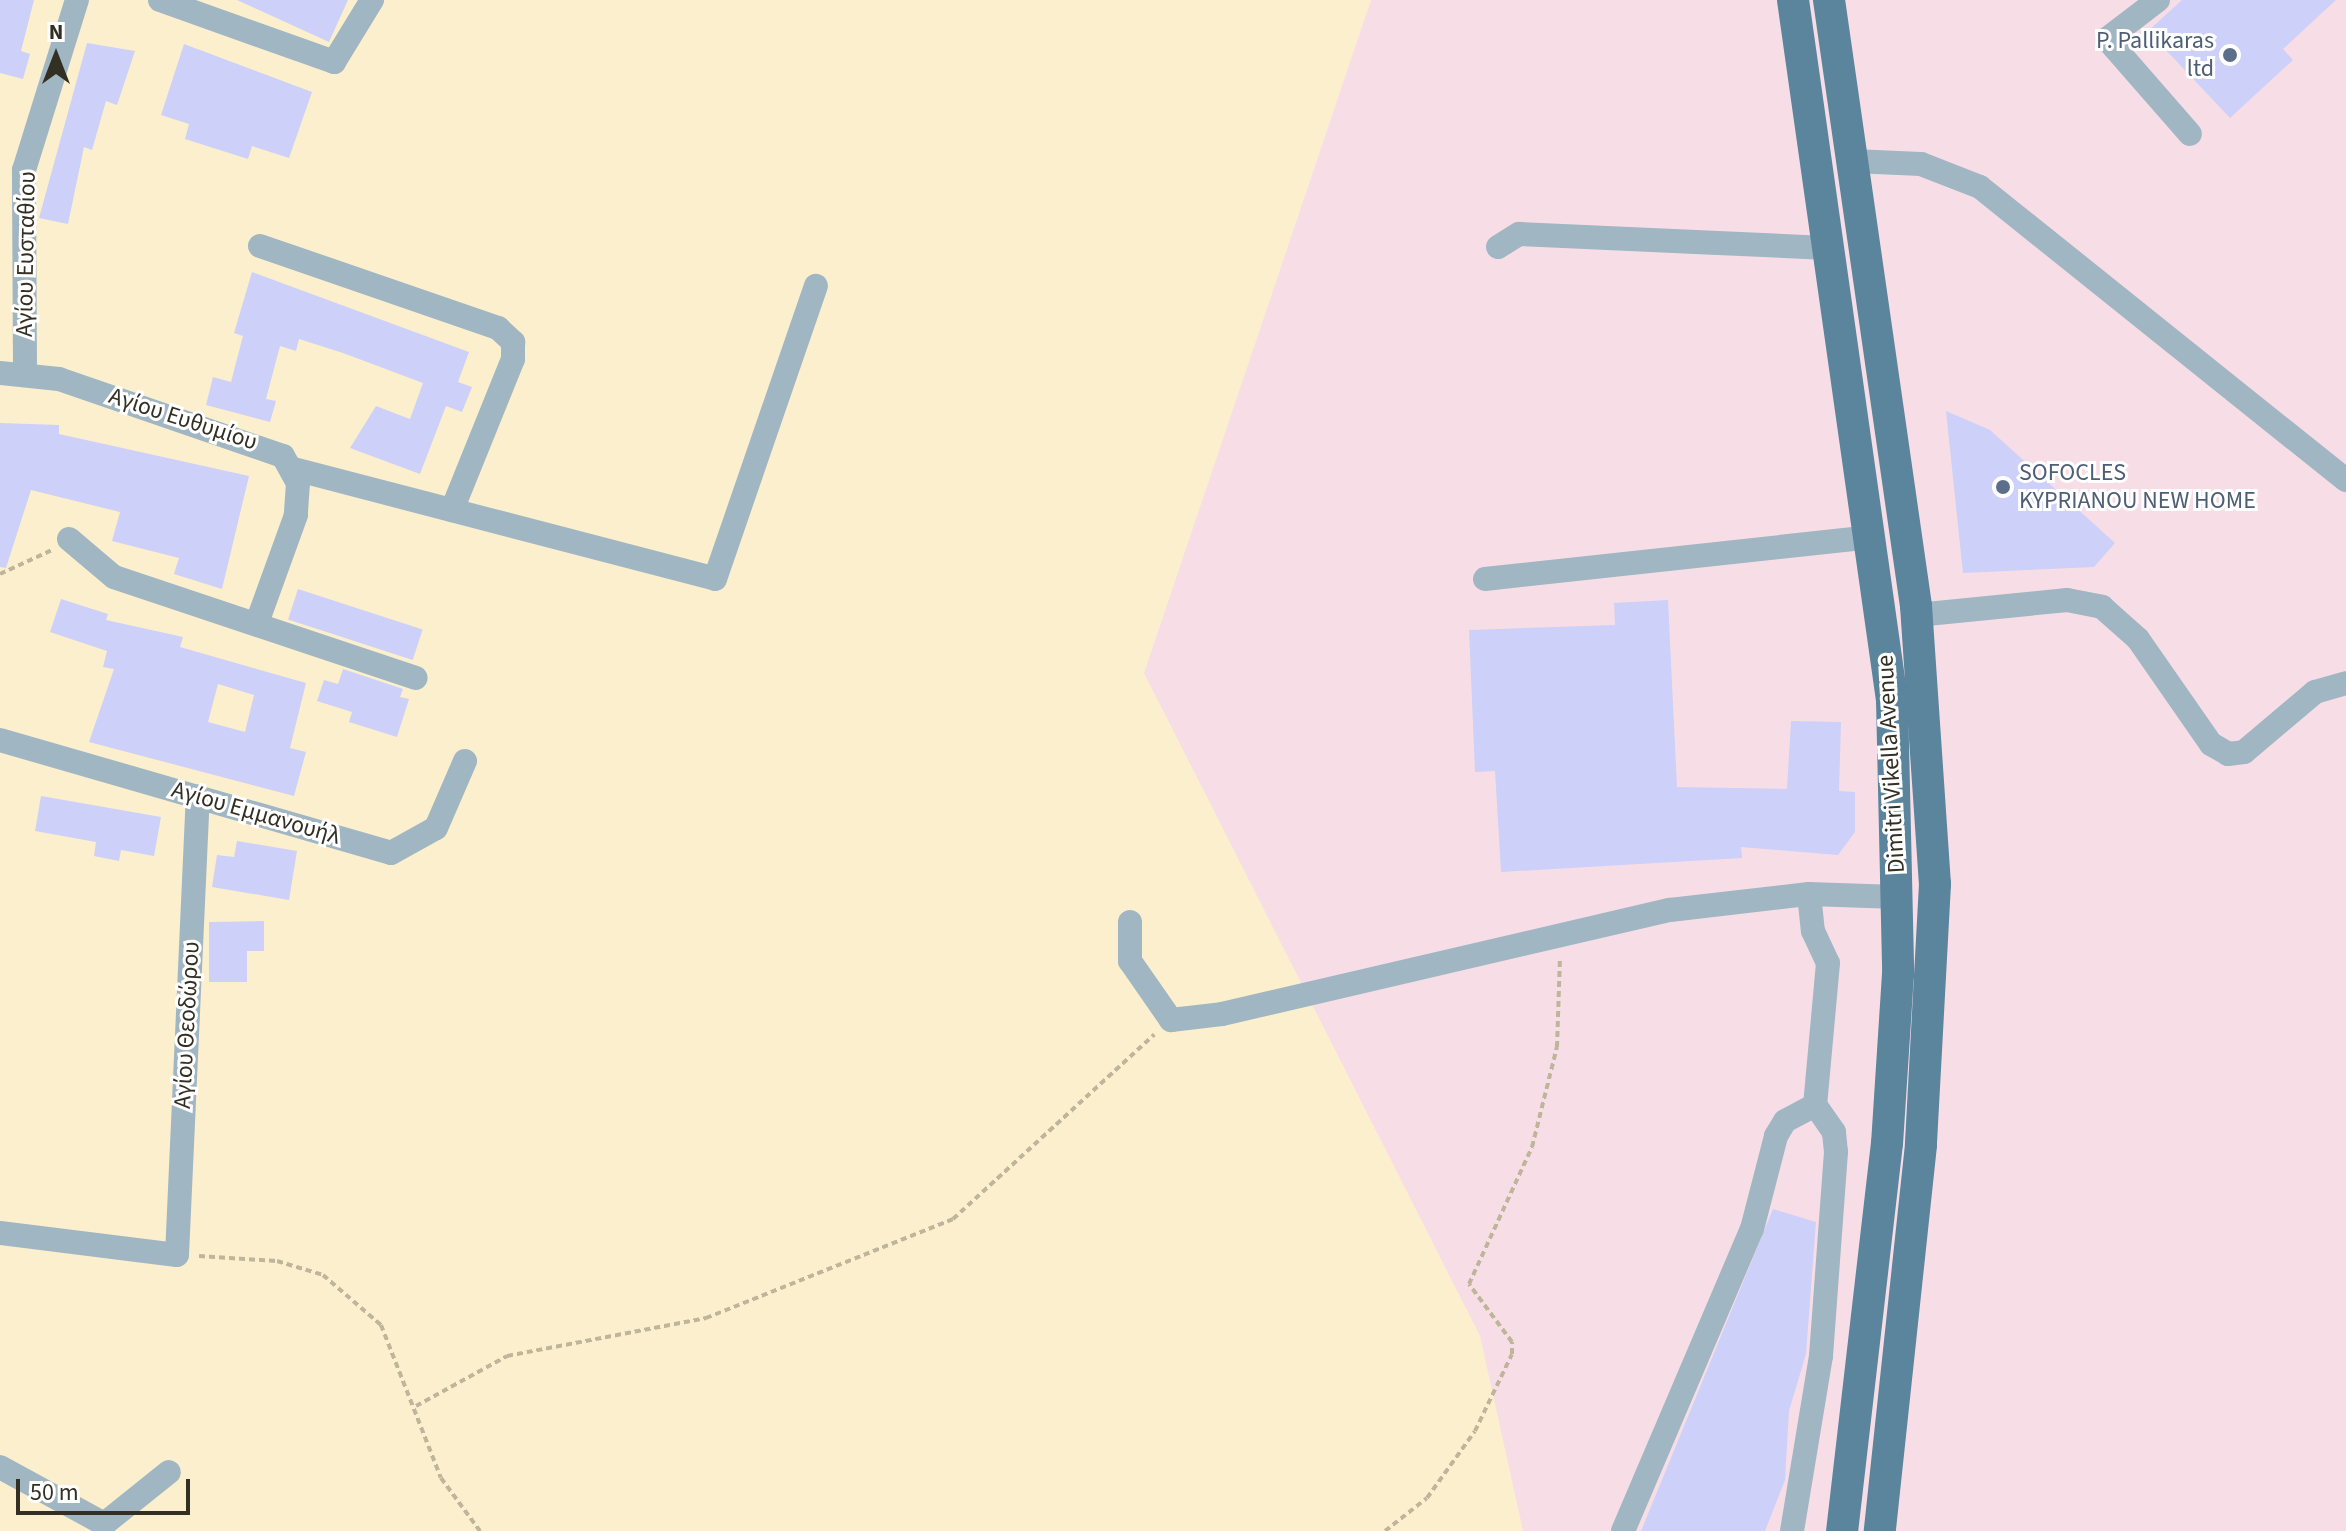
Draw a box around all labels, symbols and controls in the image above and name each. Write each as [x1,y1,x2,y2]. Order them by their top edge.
north arrow [16,16,96,96]
text: N [49,16,63,48]
place label: P. Pallikaras ltd [2096,27,2214,83]
marker: P. Pallikaras ltd [2221,46,2239,64]
street label: Αγίου Ευσταθίου [10,171,42,337]
street label: Αγίου Ευθυμίου [105,381,261,457]
place label: SOFOCLES KYPRIANOU NEW HOME [2019,459,2256,515]
marker: SOFOCLES KYPRIANOU NEW HOME [1994,478,2012,496]
street label: Dimitri Vikella Avenue [1871,654,1911,874]
street label: Αγίου Εμμανουήλ [168,775,344,851]
street label: Αγίου Θεοδώρου [168,941,206,1109]
scale bar [20,1463,194,1513]
text: 50 m [30,1475,79,1510]

